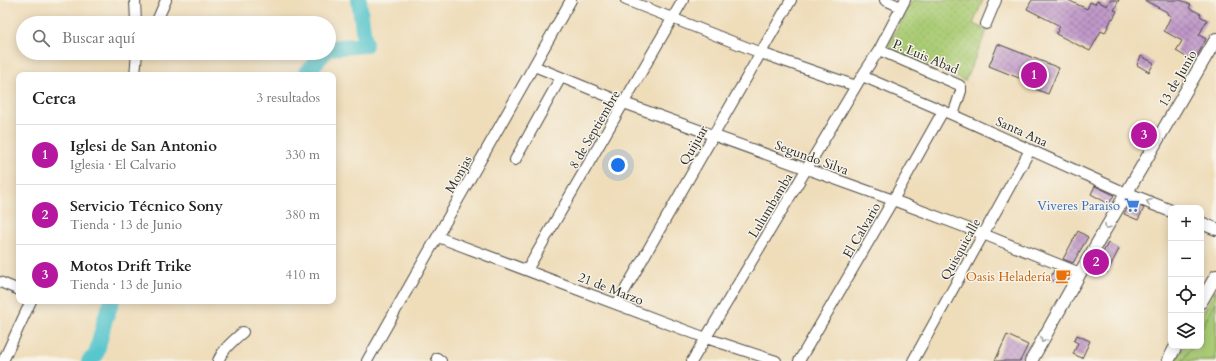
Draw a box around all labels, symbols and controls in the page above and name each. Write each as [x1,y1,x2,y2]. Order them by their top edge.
search box [16,16,336,60]
icon: search [30,27,52,49]
text: Buscar aquí [62,28,135,48]
street label: P. Luis Abad [890,35,961,79]
street label: 13 de Junio [1154,47,1201,110]
pin: 1 [1021,60,1047,90]
text: Cerca [32,87,76,110]
street label: 8 de Septiembre [565,87,625,172]
text: 3 resultados [256,89,320,107]
street label: Santa Ana [993,113,1051,151]
pin: 3 [1131,120,1157,150]
street label: Quijuar [675,122,713,169]
text: Iglesi de San Antonio [70,136,217,156]
street label: Segundo Silva [772,136,851,180]
text: 1 [42,146,48,164]
text: 330 m [286,146,320,164]
street label: Monjas [441,152,477,196]
your location [608,155,628,175]
text: Iglesia · El Calvario [70,156,176,174]
street label: Lulumbamba [744,169,797,241]
text: Servicio Técnico Sony [70,196,223,216]
supermarket icon: Viveres Paraiso [1123,196,1141,214]
place label: Viveres Paraiso [1037,197,1120,215]
one-way arrow [1145,198,1152,206]
street label: El Calvario [839,199,885,262]
map controls [1168,205,1204,349]
button: + [1168,205,1204,241]
text: 2 [42,206,48,224]
text: 380 m [286,206,320,224]
street label: Quisquicalle [936,215,985,284]
text: Tienda · 13 de Junio [70,216,182,234]
one-way arrow [1104,223,1111,230]
button: − [1168,241,1204,277]
pin: 2 [1083,247,1109,277]
text: Motos Drift Trike [70,256,192,276]
text: 3 [42,266,48,284]
text: 410 m [286,266,320,284]
cafe icon: Oasis Heladería [1054,267,1072,285]
street label: 21 de Marzo [575,268,646,310]
place label: Oasis Heladería [966,268,1051,286]
text: Tienda · 13 de Junio [70,276,182,294]
button: locate [1168,277,1204,313]
button: layers [1168,313,1204,349]
one-way arrow [1040,336,1047,343]

